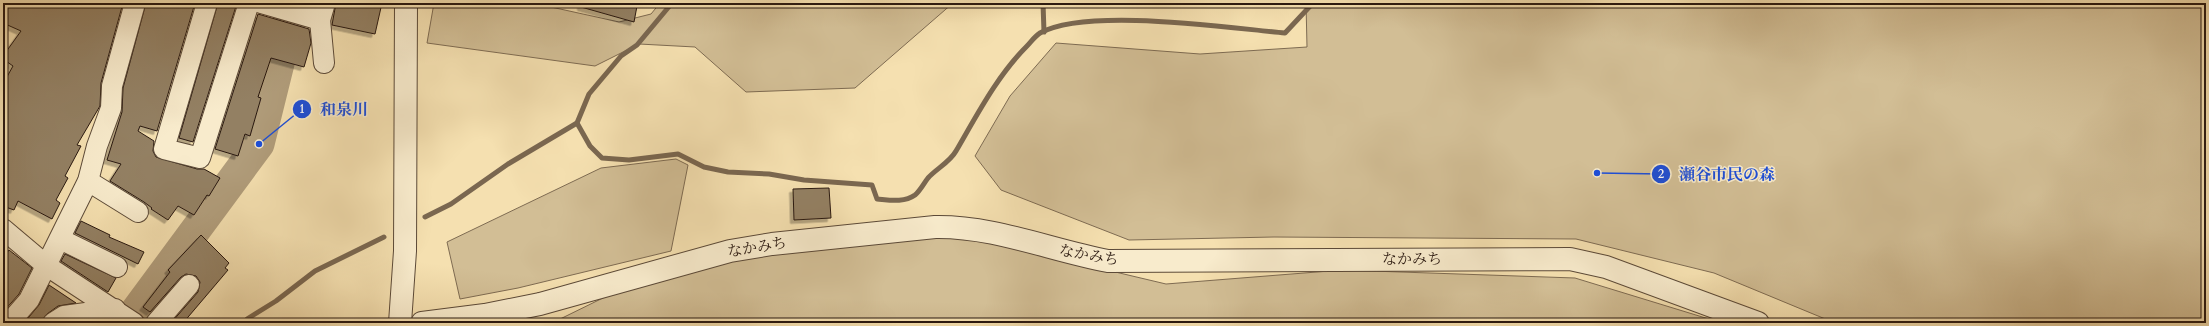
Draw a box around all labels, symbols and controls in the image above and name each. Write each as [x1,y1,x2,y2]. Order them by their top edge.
callout: 和泉川 [292,95,376,123]
text: 和泉川 [320,99,368,121]
text: 1 [299,101,305,117]
callout: 瀬谷市民の森 [1651,160,1783,188]
text: 瀬谷市民の森 [1679,164,1775,186]
text: 2 [1658,166,1664,182]
street label: なかみち [726,232,788,262]
street label: なかみち [1058,240,1120,270]
street label: なかみち [1382,249,1442,269]

